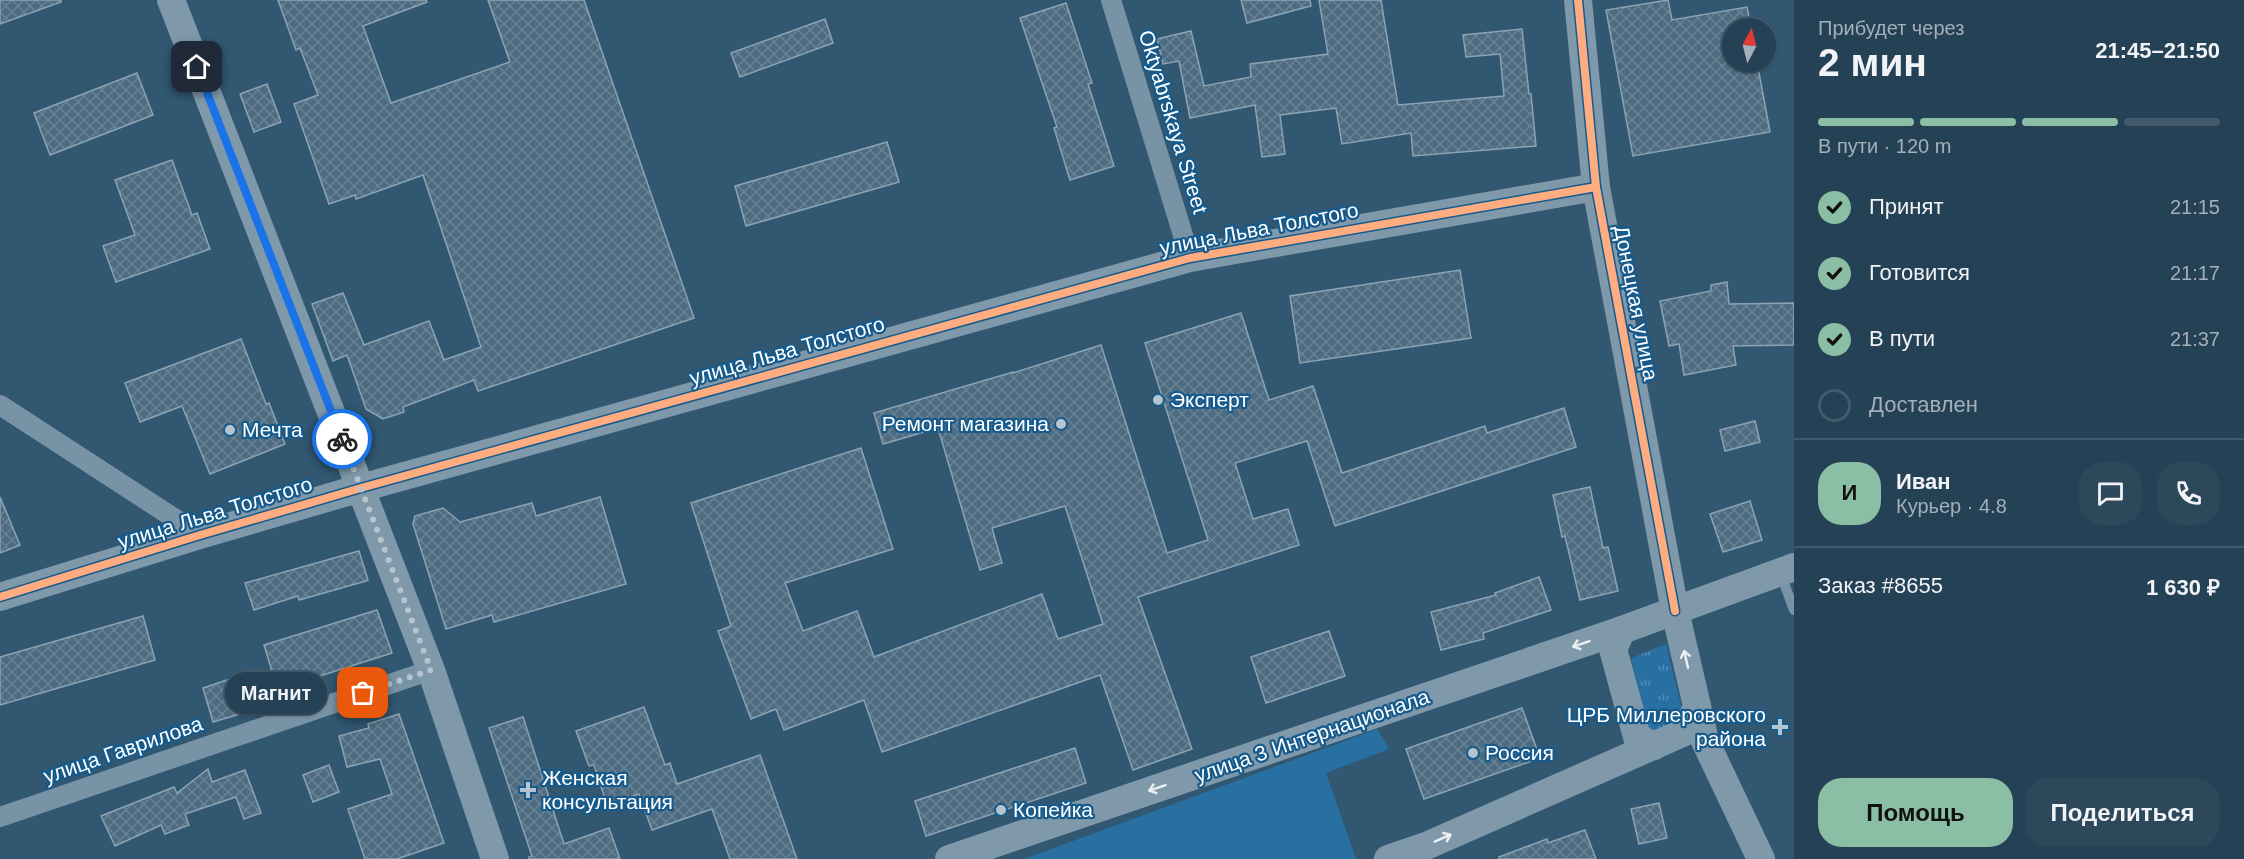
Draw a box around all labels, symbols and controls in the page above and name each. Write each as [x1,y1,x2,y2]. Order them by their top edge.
text: Прибудет через [1818,17,1964,39]
north arrow [1722,18,1776,72]
map controls [1722,18,1776,72]
street label: Oktyabrskaya Street [1135,28,1212,216]
text: 21:45–21:50 [2095,38,2220,63]
pin [171,41,222,92]
text: 2 мин [1818,41,1927,84]
icon: home [180,50,213,83]
text: В пути · 120 m [1818,135,1951,157]
icon: check [1818,191,1851,224]
text: Принят [1869,194,1943,219]
text: 21:15 [2170,196,2220,218]
street label: улица Льва Толстого [1158,198,1360,259]
street label: Донецкая улица [1610,223,1663,383]
icon: check [1818,257,1851,290]
text: Готовится [1869,260,1970,285]
text: 21:17 [2170,262,2220,284]
street label: улица Льва Толстого [687,312,887,389]
icon: check [1818,323,1851,356]
text: В пути [1869,326,1935,351]
text: 21:37 [2170,328,2220,350]
place label: Эксперт [1170,388,1249,411]
text: Доставлен [1869,392,1978,417]
marker: Эксперт [1151,393,1165,407]
courier [312,409,372,469]
place label: Ремонт магазина [882,412,1049,435]
marker: Ремонт магазина [1054,417,1068,431]
place label: Мечта [242,418,303,441]
marker: Мечта [223,423,237,437]
icon: bike [326,423,359,456]
button: chat [2079,462,2142,525]
button: phone [2157,462,2220,525]
text: Иван [1896,469,1951,494]
street label: улица Льва Толстого [115,472,315,553]
text: И [1842,480,1857,505]
text: Курьер · 4.8 [1896,495,2007,517]
text: Заказ #8655 [1818,573,1943,598]
text: 1 630 ₽ [2146,575,2220,600]
one-way arrow [1572,640,1591,651]
one-way arrow [1680,650,1692,669]
pin [337,667,388,718]
callout: Магнит [225,672,327,714]
icon: bag [346,676,379,709]
text: Магнит [241,682,311,704]
street label: улица 3 Интернационала [1192,684,1432,787]
place label: ЦРБ Миллеровского района [1567,703,1766,750]
street label: улица Гаврилова [40,711,206,788]
marker: ЦРБ Миллеровского района [1771,718,1789,736]
place label: Россия [1485,741,1554,764]
marker: Россия [1466,746,1480,760]
place label: Женская консультация [542,766,673,813]
button: Помощь [1818,778,2013,847]
button: Поделиться [2025,778,2220,847]
marker: Женская консультация [519,781,537,799]
one-way arrow [1148,784,1167,795]
place label: Копейка [1013,798,1093,821]
marker: Копейка [994,803,1008,817]
one-way arrow [1434,832,1452,843]

